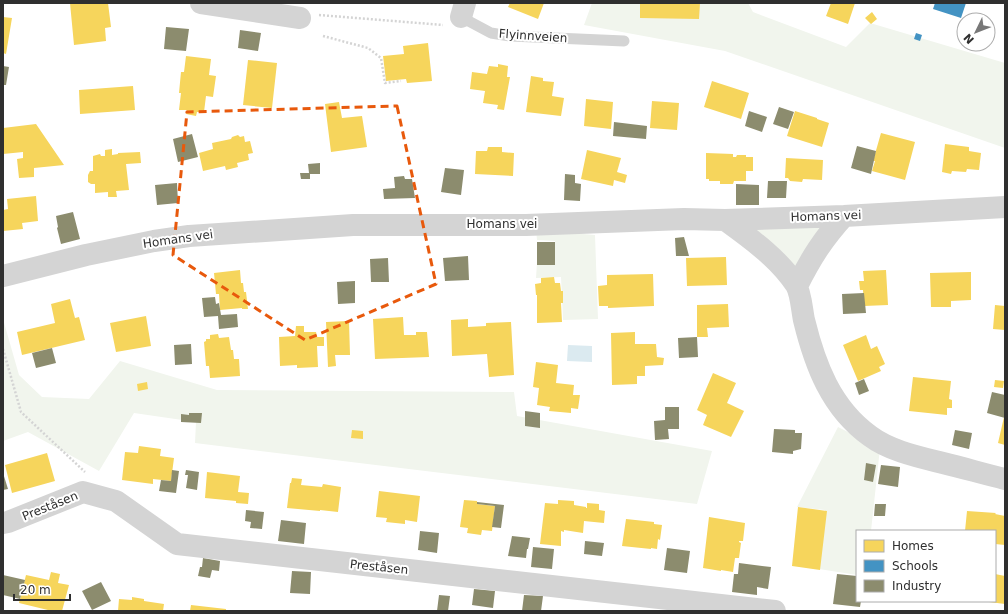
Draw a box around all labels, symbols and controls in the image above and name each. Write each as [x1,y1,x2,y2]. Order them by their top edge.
north arrow [956,12,996,52]
street label: Flyinnveien [498,27,568,45]
text: N [961,31,977,46]
street label: Homans vei [790,208,862,224]
street label: Homans vei [467,217,537,231]
street label: Homans vei [142,227,214,251]
street label: Preståsen [20,489,80,523]
legend [856,530,996,602]
text: Homes [892,539,934,553]
street label: Preståsen [349,557,409,577]
text: Schools [892,559,938,573]
scale bar [14,576,70,602]
text: Industry [892,579,941,593]
text: 20 m [20,583,51,597]

